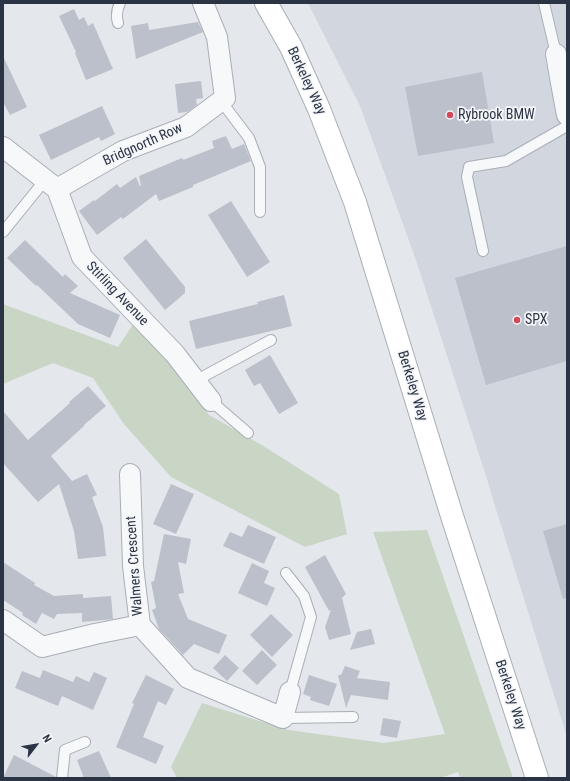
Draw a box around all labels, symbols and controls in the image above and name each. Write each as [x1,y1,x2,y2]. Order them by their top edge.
street label: Berkeley Way [283,44,329,118]
place label: Rybrook BMW [458,107,535,123]
marker: Rybrook BMW [445,110,455,120]
street label: Bridgnorth Row [101,120,185,170]
street label: Stirling Avenue [82,258,152,330]
place label: SPX [525,312,548,328]
marker: SPX [512,315,522,325]
street label: Berkeley Way [393,349,431,423]
street label: Walmers Crescent [123,515,147,617]
street label: Berkeley Way [491,658,529,732]
north arrow [16,725,56,765]
text: N [39,732,54,745]

